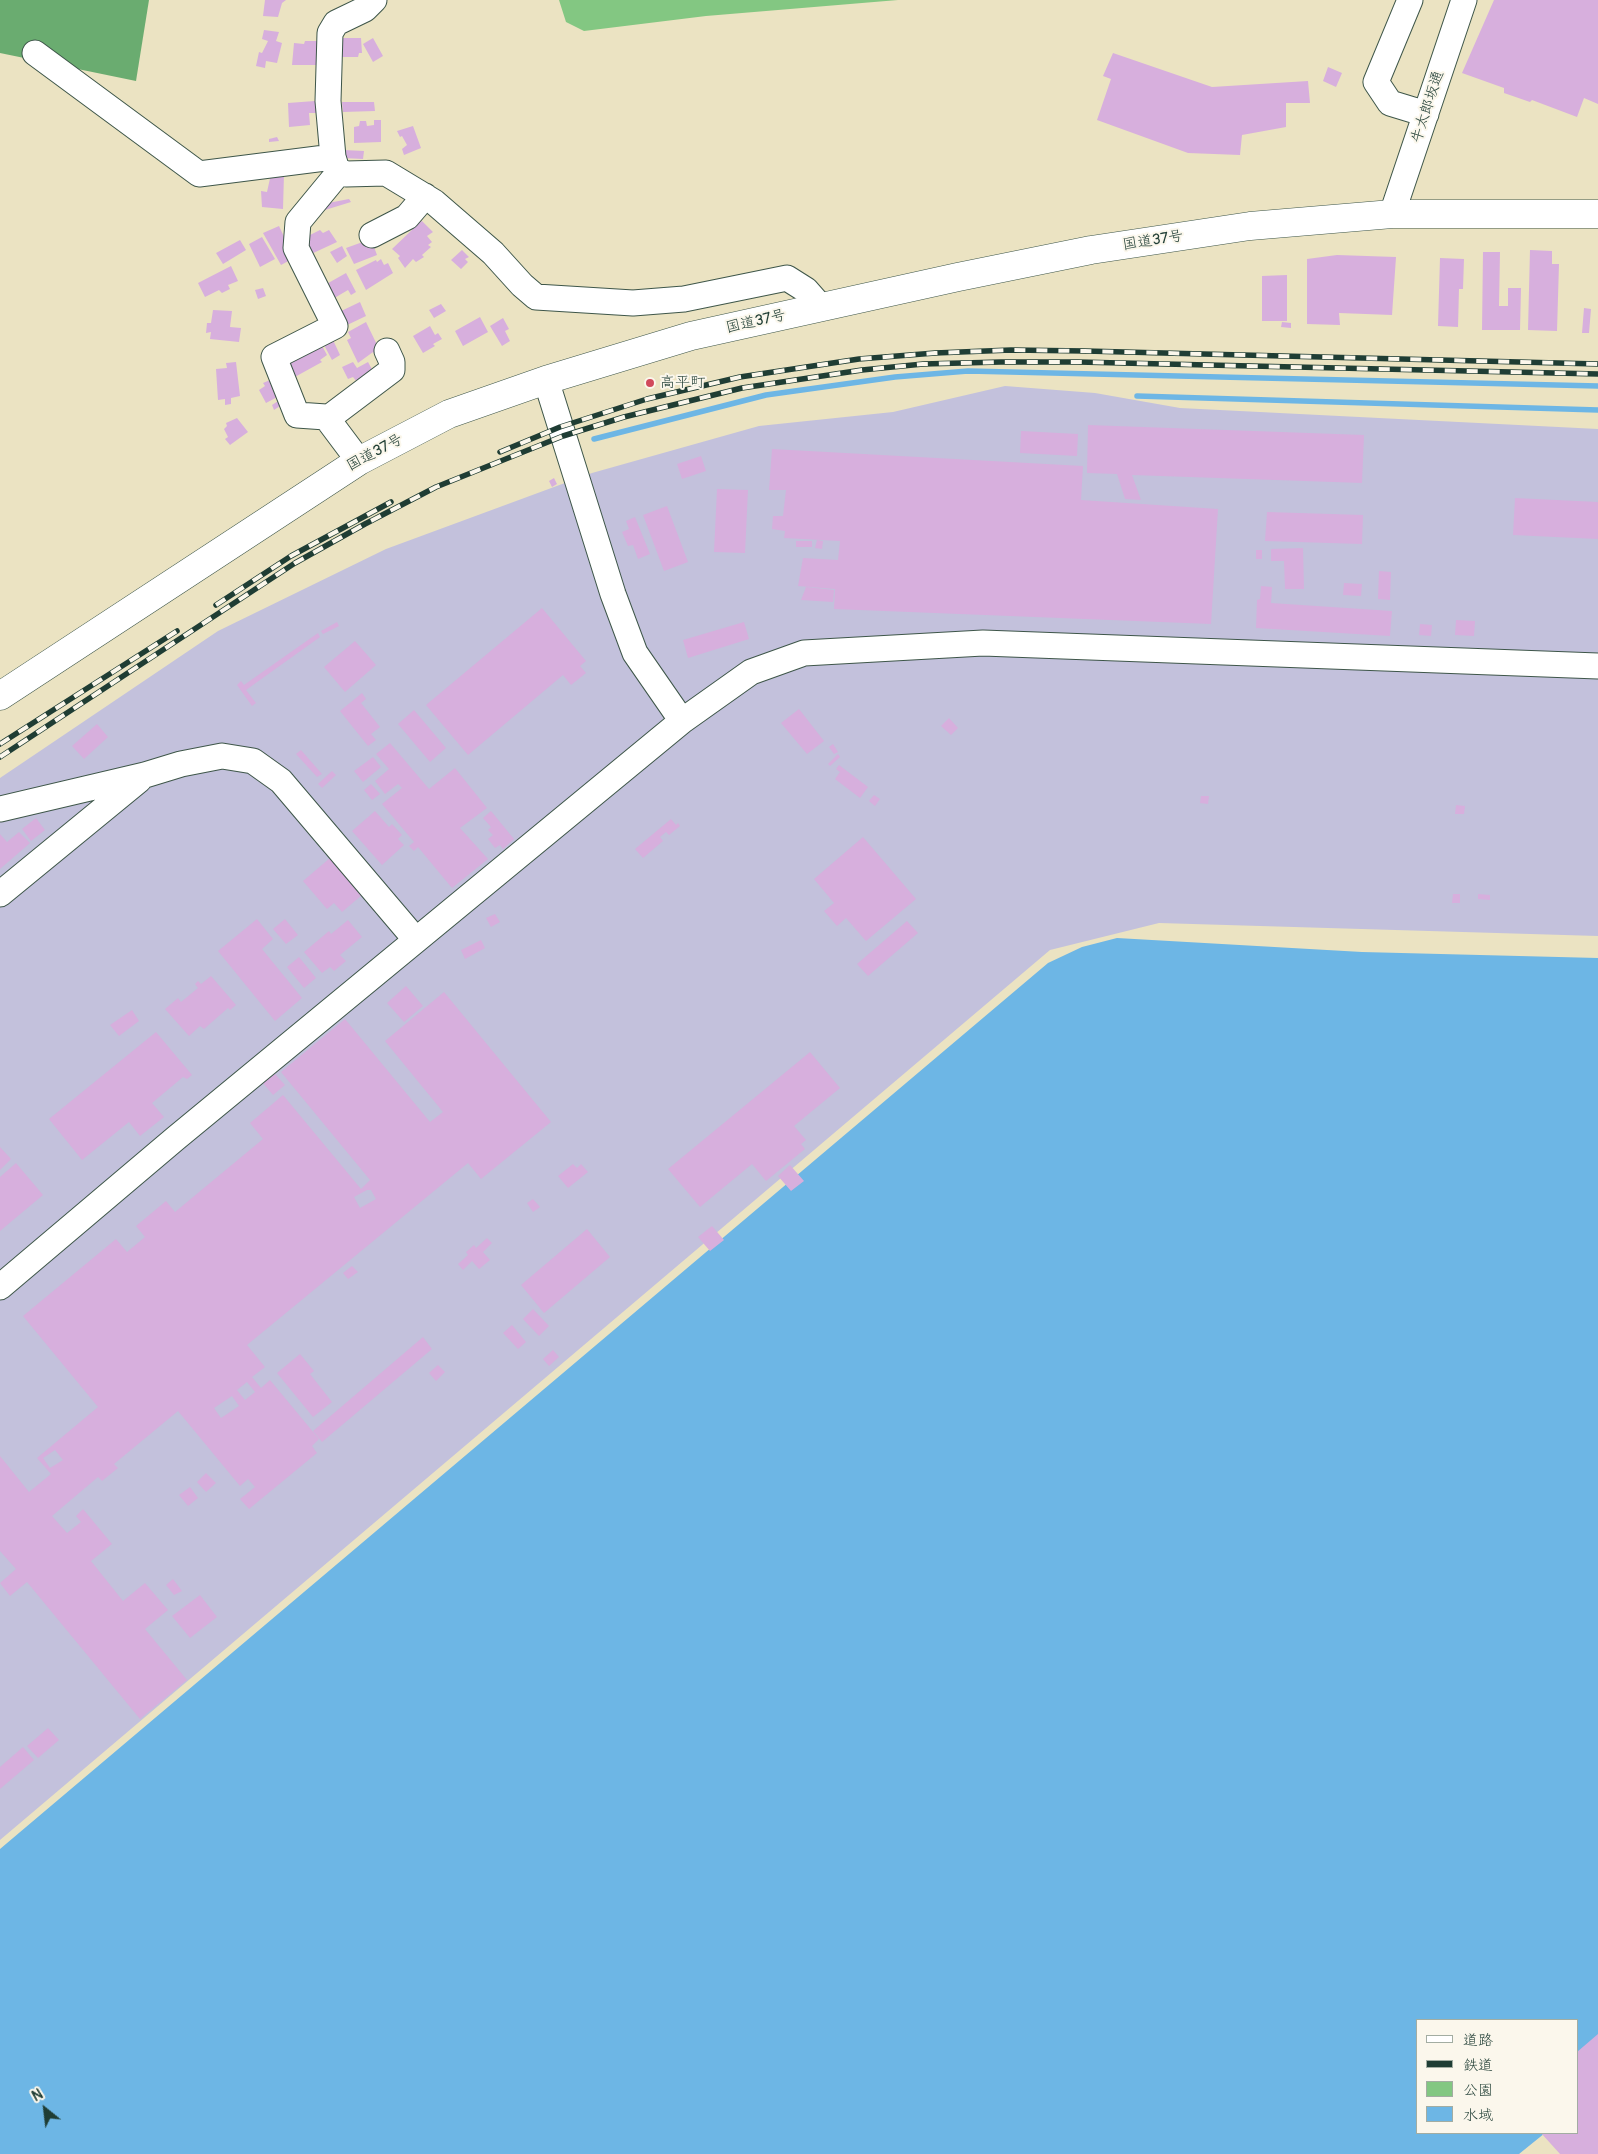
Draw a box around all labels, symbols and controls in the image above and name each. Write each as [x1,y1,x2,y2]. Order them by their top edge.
street label: 牛太郎坂通 [1408,69,1448,145]
street label: 国道37号 [1121,227,1185,255]
street label: 国道37号 [724,306,788,338]
place label: 高平町 [660,374,705,392]
marker: 高平町 [644,377,656,389]
street label: 国道37号 [344,431,406,475]
legend [1416,2019,1578,2134]
text: 道路 [1463,2031,1493,2050]
text: 鉄道 [1463,2056,1493,2075]
text: 公園 [1463,2081,1493,2100]
north arrow [20,2084,70,2134]
text: N [29,2086,46,2105]
text: 水域 [1463,2106,1493,2125]

